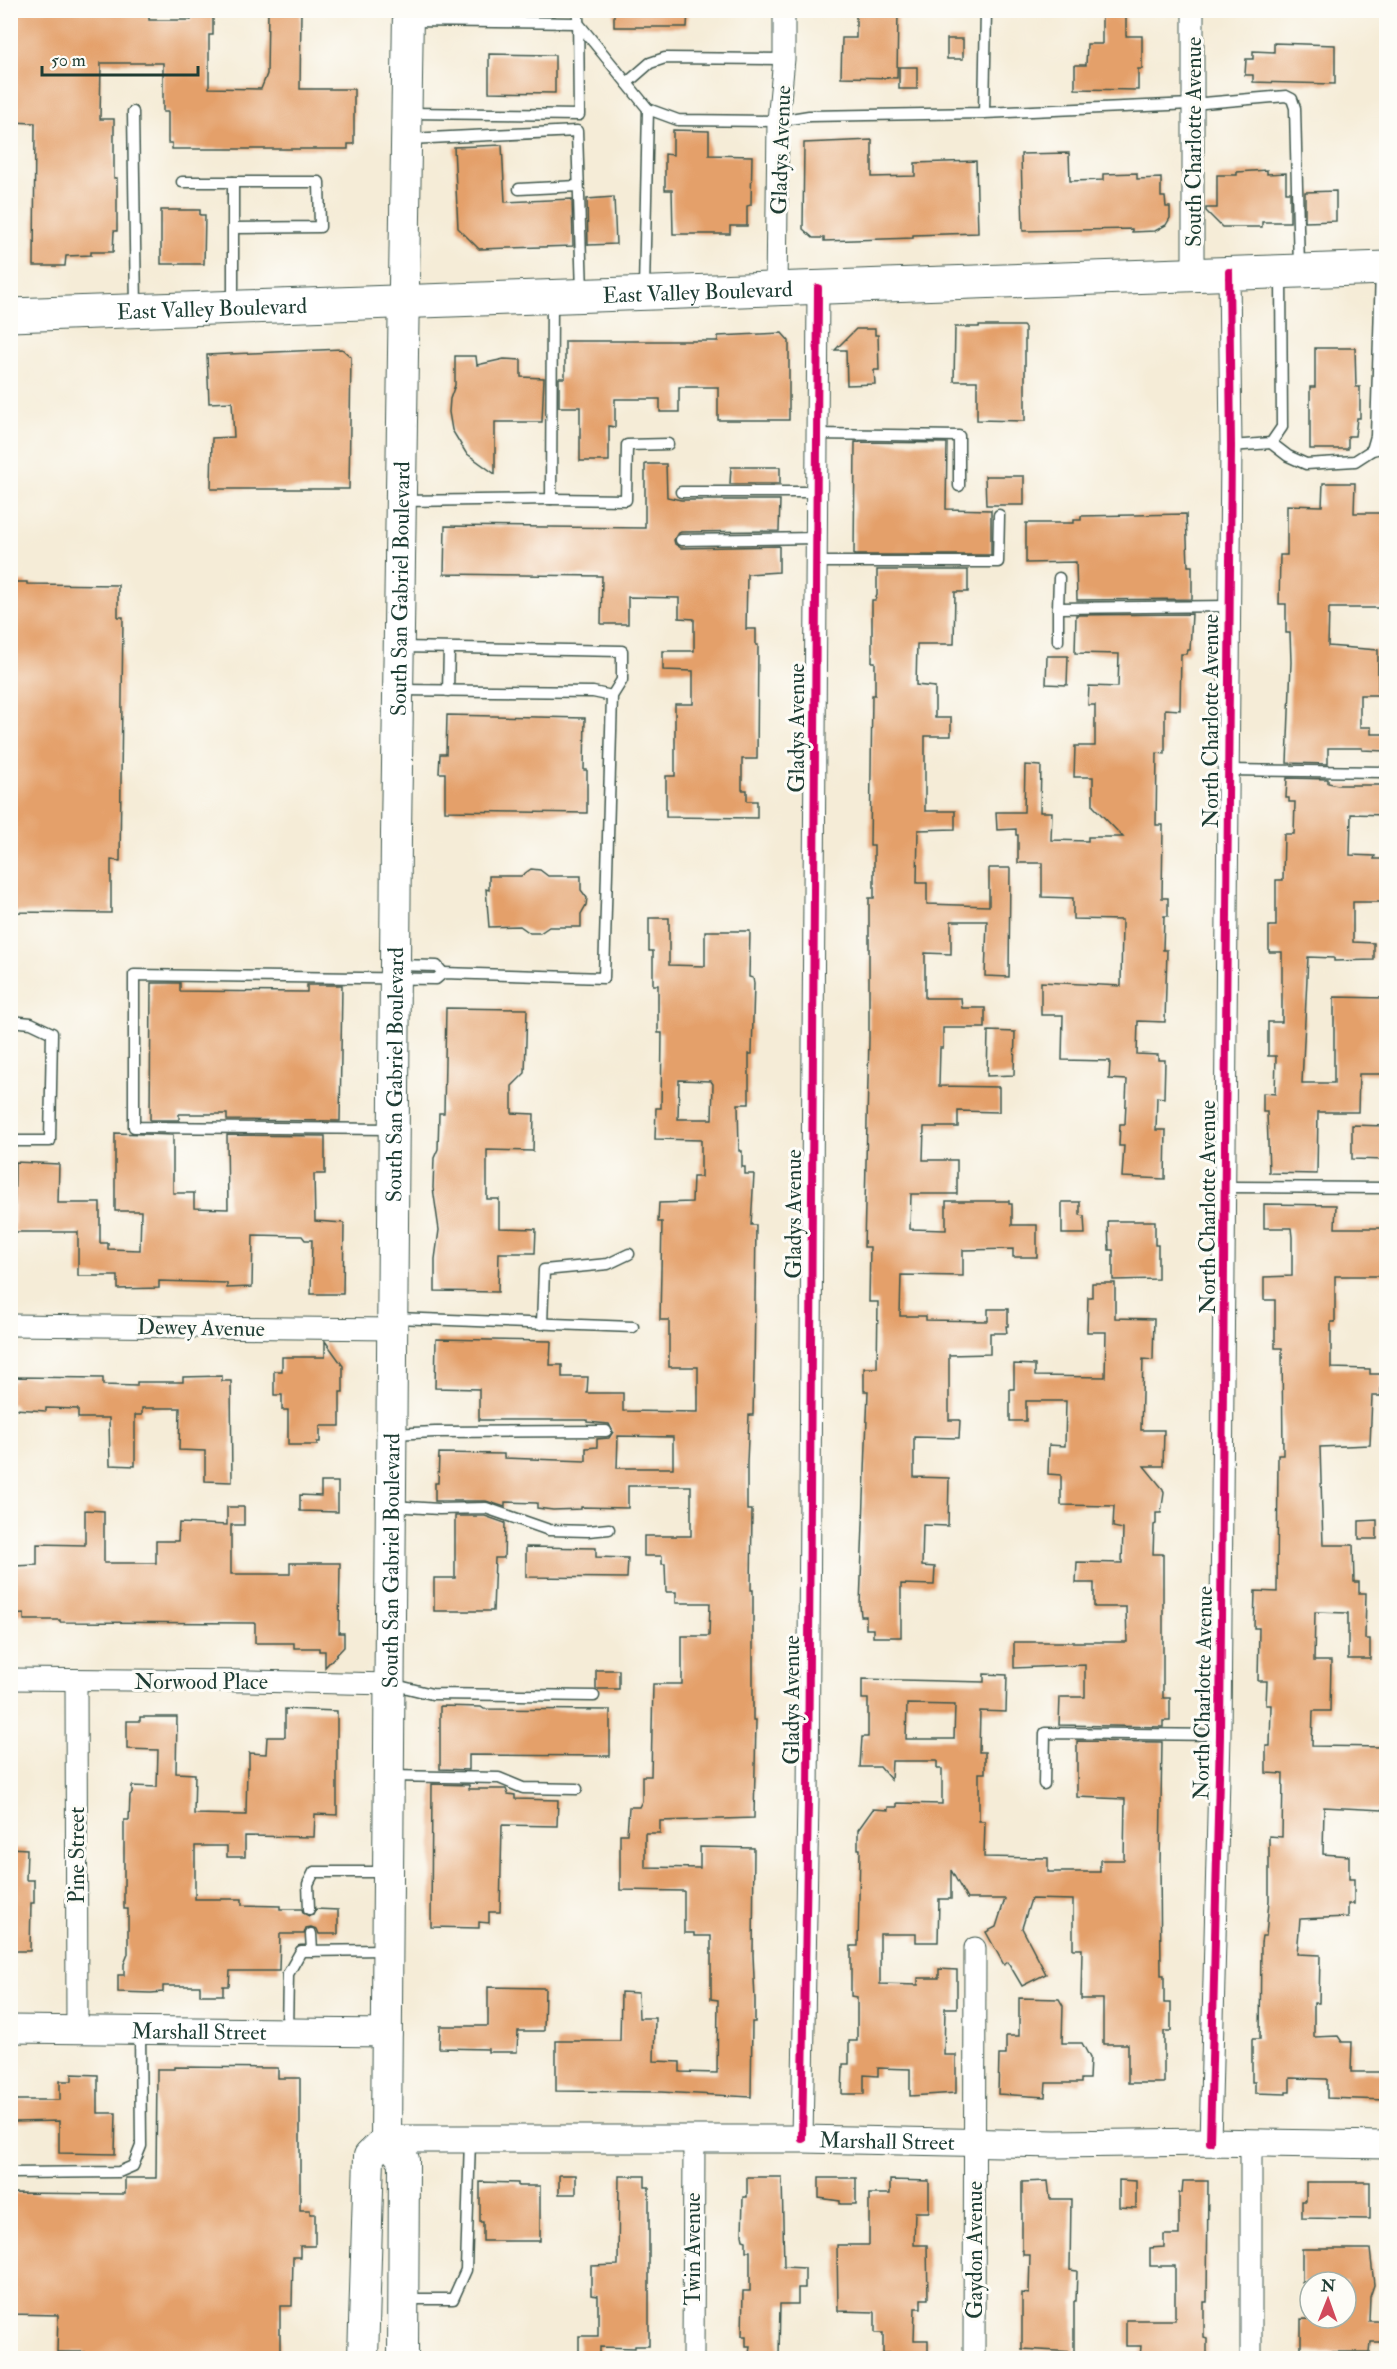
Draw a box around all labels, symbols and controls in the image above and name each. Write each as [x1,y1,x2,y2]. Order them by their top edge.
street label: South Charlotte Avenue [1180,37,1208,247]
scale bar [42,39,198,77]
text: 50 m [51,49,86,72]
street label: Gladys Avenue [765,85,797,215]
street label: East Valley Boulevard [602,275,793,310]
street label: East Valley Boulevard [116,292,308,326]
street label: South San Gabriel Boulevard [385,461,416,716]
street label: North Charlotte Avenue [1197,614,1225,828]
street label: Gladys Avenue [783,663,811,793]
street label: South San Gabriel Boulevard [380,947,410,1202]
street label: North Charlotte Avenue [1194,1100,1222,1314]
street label: Gladys Avenue [780,1149,808,1279]
street label: Dewey Avenue [137,1313,265,1343]
street label: South San Gabriel Boulevard [376,1433,406,1688]
street label: North Charlotte Avenue [1187,1586,1219,1800]
street label: Gladys Avenue [778,1635,806,1765]
street label: Norwood Place [134,1668,268,1696]
street label: Pine Street [63,1807,91,1903]
street label: Marshall Street [131,2017,267,2047]
street label: Marshall Street [819,2126,955,2157]
street label: Gaydon Avenue [961,2181,989,2319]
street label: Twin Avenue [679,2193,707,2305]
north arrow [1298,2270,1358,2330]
text: N [1320,2276,1336,2296]

